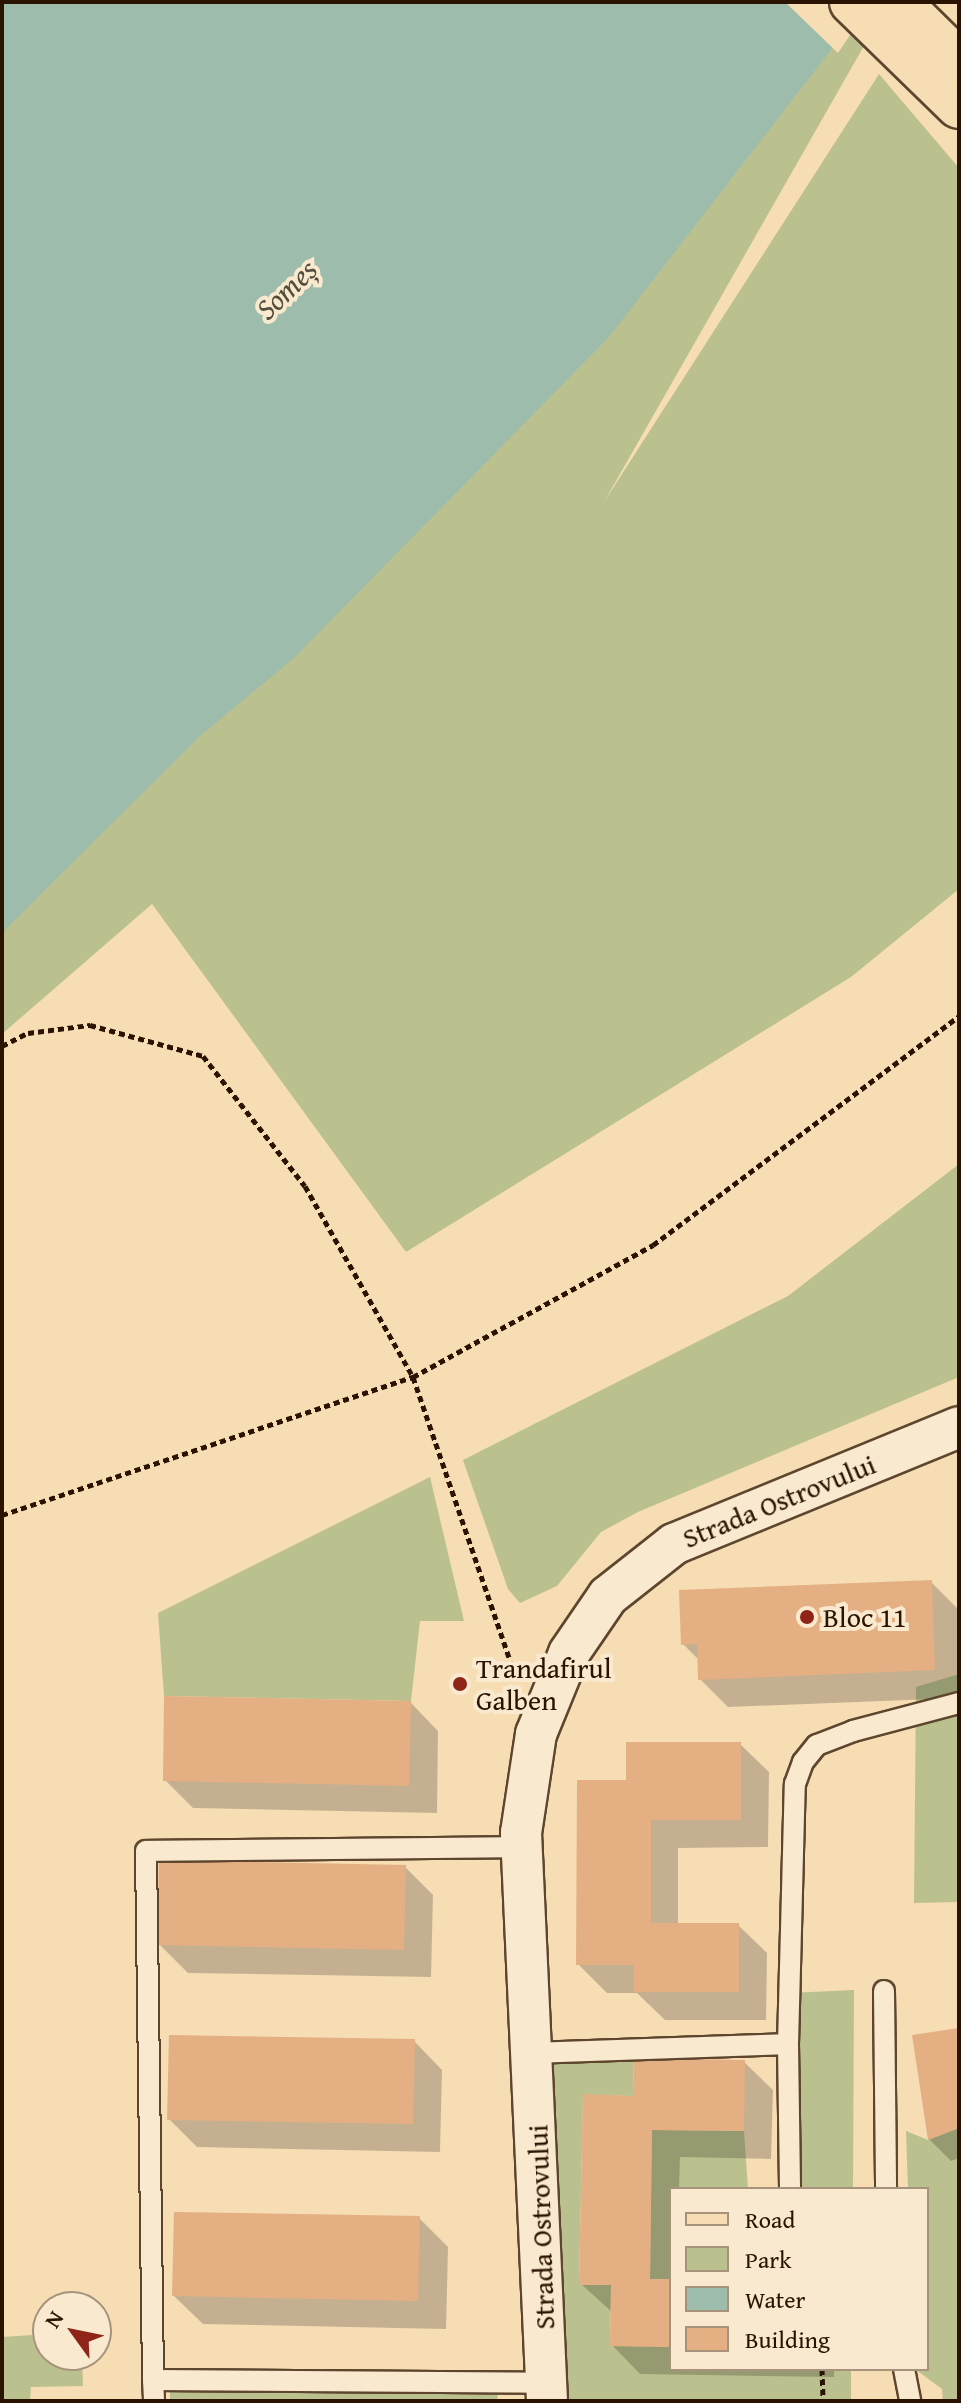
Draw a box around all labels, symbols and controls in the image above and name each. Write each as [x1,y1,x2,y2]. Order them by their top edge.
water label: Someș [248,251,324,327]
street label: Strada Ostrovului [678,1447,880,1555]
place label: Bloc 11 [823,1600,907,1634]
marker: Bloc 11 [798,1608,816,1626]
place label: Trandafirul Galben [476,1651,611,1717]
marker: Trandafirul Galben [451,1675,469,1693]
street label: Strada Ostrovului [521,2124,561,2330]
legend [669,2187,929,2371]
text: Road [745,2202,795,2237]
text: Park [745,2242,791,2277]
text: Water [745,2282,805,2317]
north arrow [32,2291,112,2371]
text: N [36,2304,71,2334]
text: Building [745,2322,830,2357]

